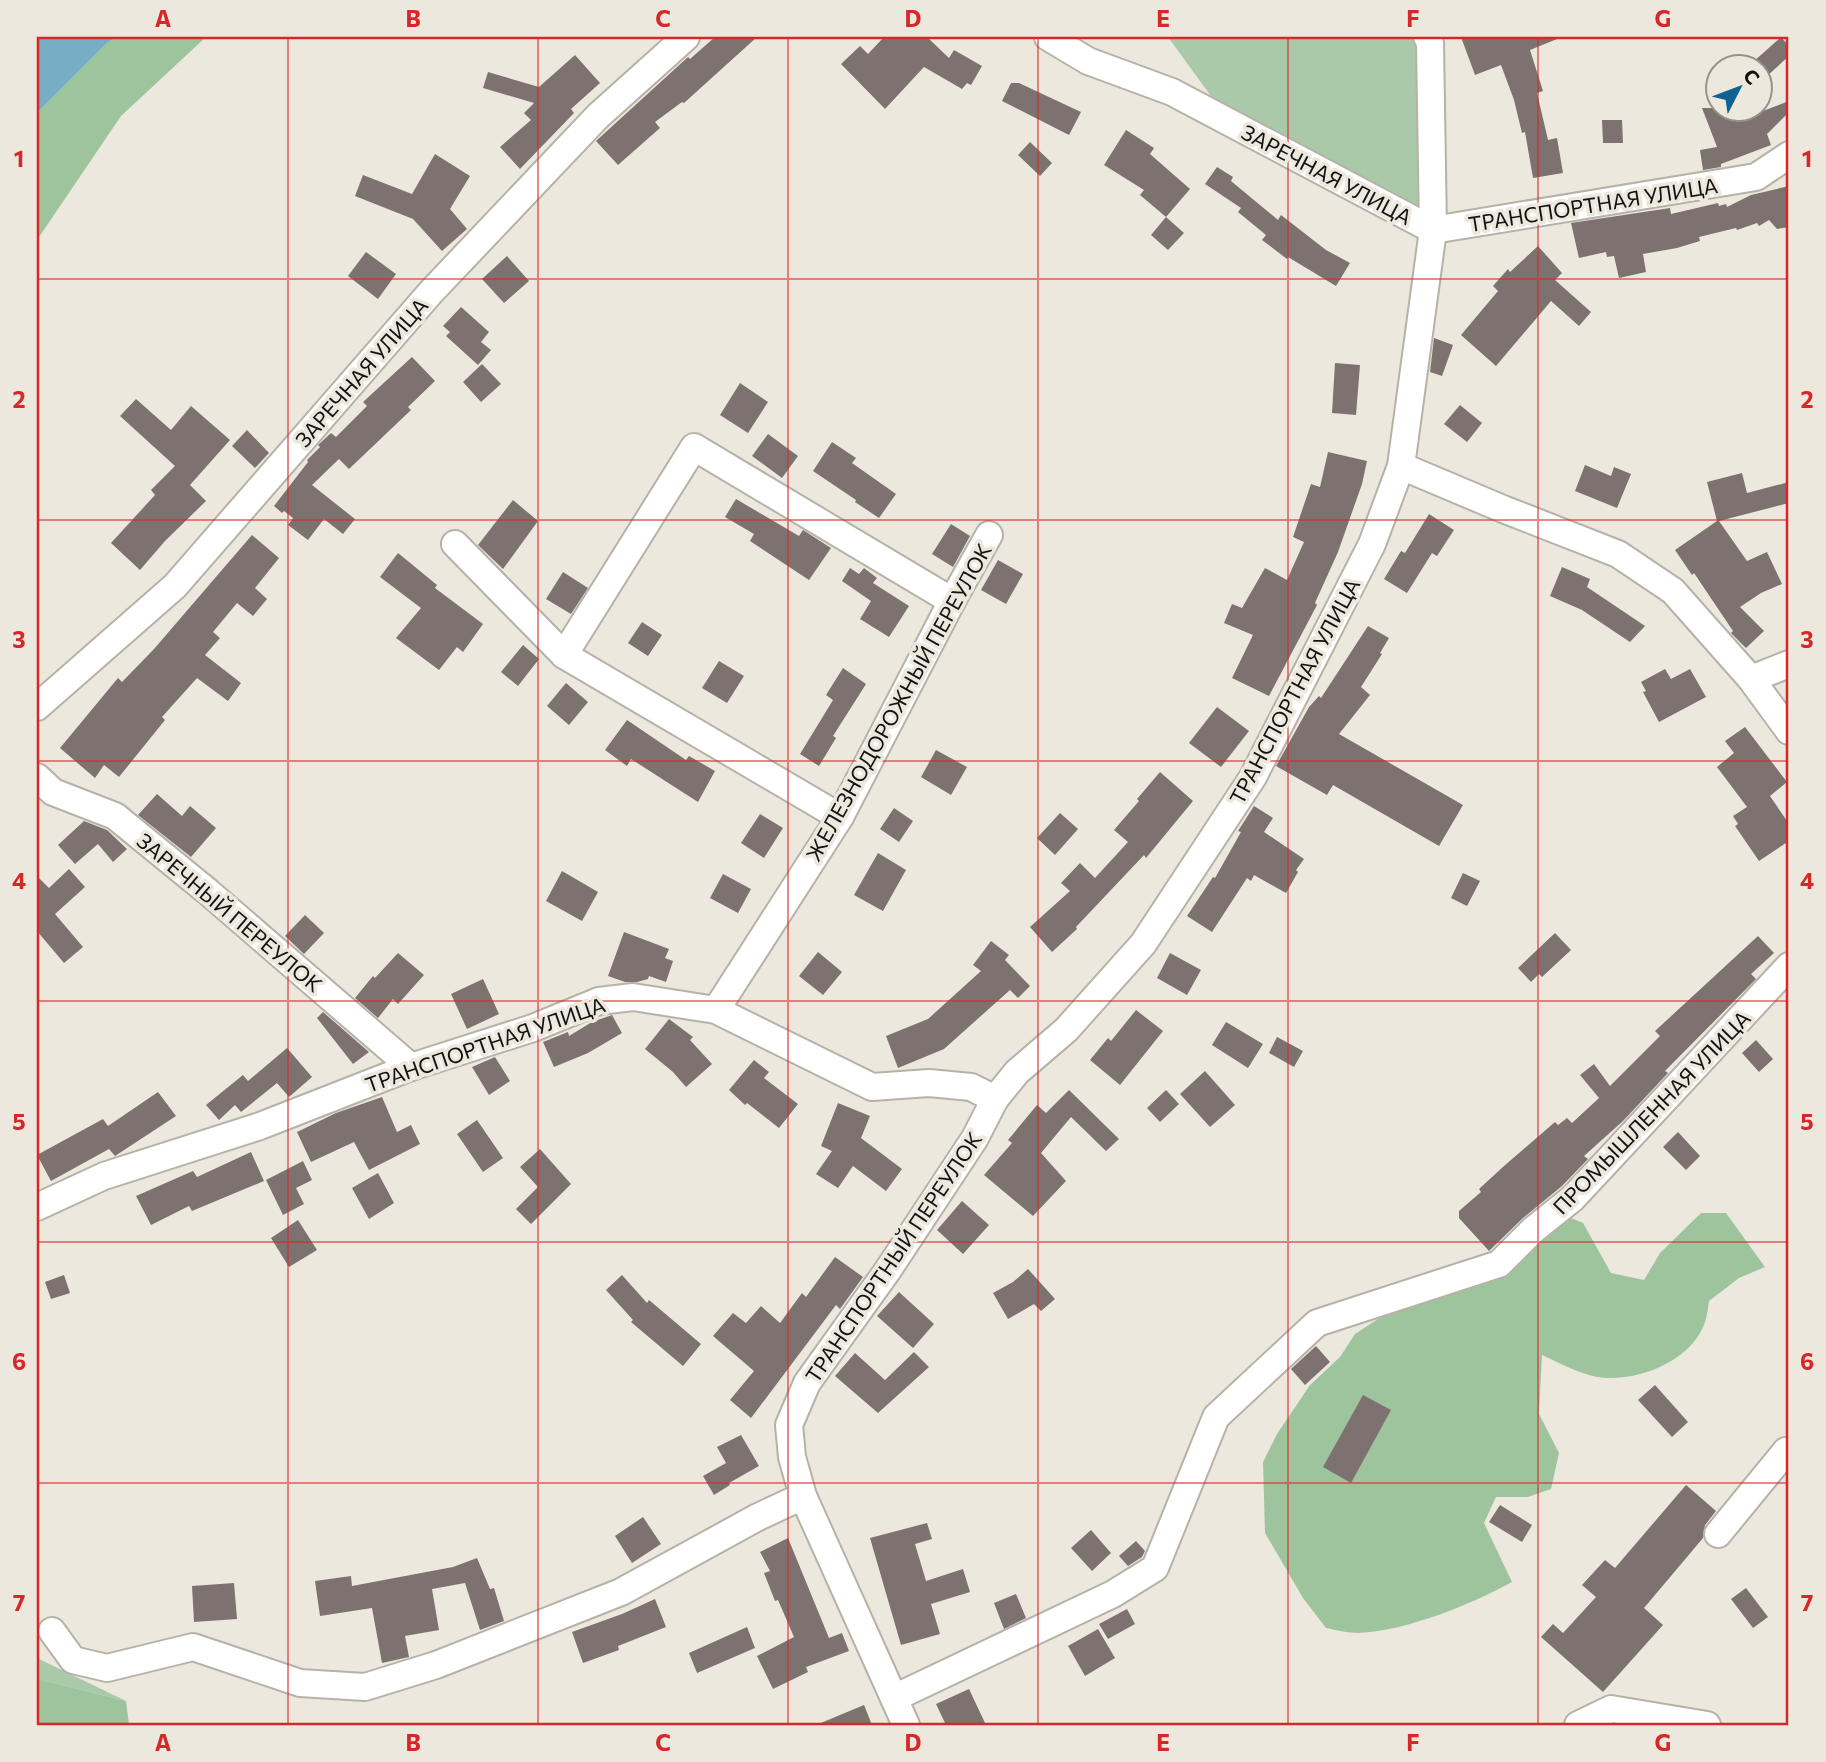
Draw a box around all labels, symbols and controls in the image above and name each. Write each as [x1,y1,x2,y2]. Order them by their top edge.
text: A [155,4,172,32]
text: B [405,4,421,32]
text: C [655,4,671,32]
text: D [905,4,922,32]
text: E [1156,4,1170,32]
text: F [1406,4,1420,32]
text: G [1655,4,1671,32]
north arrow [1703,52,1773,122]
text: С [1739,64,1765,89]
street label: ЗАРЕЧНАЯ УЛИЦА [1238,119,1416,229]
text: 1 [14,144,24,172]
text: 1 [1802,144,1812,172]
street label: ТРАНСПОРТНАЯ УЛИЦА [1466,172,1720,236]
street label: ЗАРЕЧНАЯ УЛИЦА [290,292,432,452]
text: 2 [12,385,26,413]
text: 2 [1800,385,1814,413]
street label: ЖЕЛЕЗНОДОРОЖНЫЙ ПЕРЕУЛОК [800,539,996,865]
street label: ТРАНСПОРТНАЯ УЛИЦА [1224,574,1364,808]
text: 3 [12,625,26,653]
text: 3 [1800,625,1814,653]
street label: ЗАРЕЧНЫЙ ПЕРЕУЛОК [132,827,328,997]
text: 4 [12,866,26,894]
text: 4 [1800,866,1814,894]
street label: ТРАНСПОРТНАЯ УЛИЦА [362,991,608,1097]
street label: ПРОМЫШЛЕННАЯ УЛИЦА [1547,1005,1755,1219]
text: 5 [12,1107,26,1135]
text: 5 [1800,1107,1814,1135]
street label: ТРАНСПОРТНЫЙ ПЕРЕУЛОК [800,1127,986,1387]
text: 6 [12,1347,26,1375]
text: 6 [1800,1347,1814,1375]
text: 7 [13,1588,25,1616]
text: 7 [1801,1588,1813,1616]
text: A [155,1728,172,1756]
text: B [405,1728,421,1756]
text: C [655,1728,671,1756]
text: D [905,1728,922,1756]
text: E [1156,1728,1170,1756]
text: F [1406,1728,1420,1756]
text: G [1655,1728,1671,1756]

